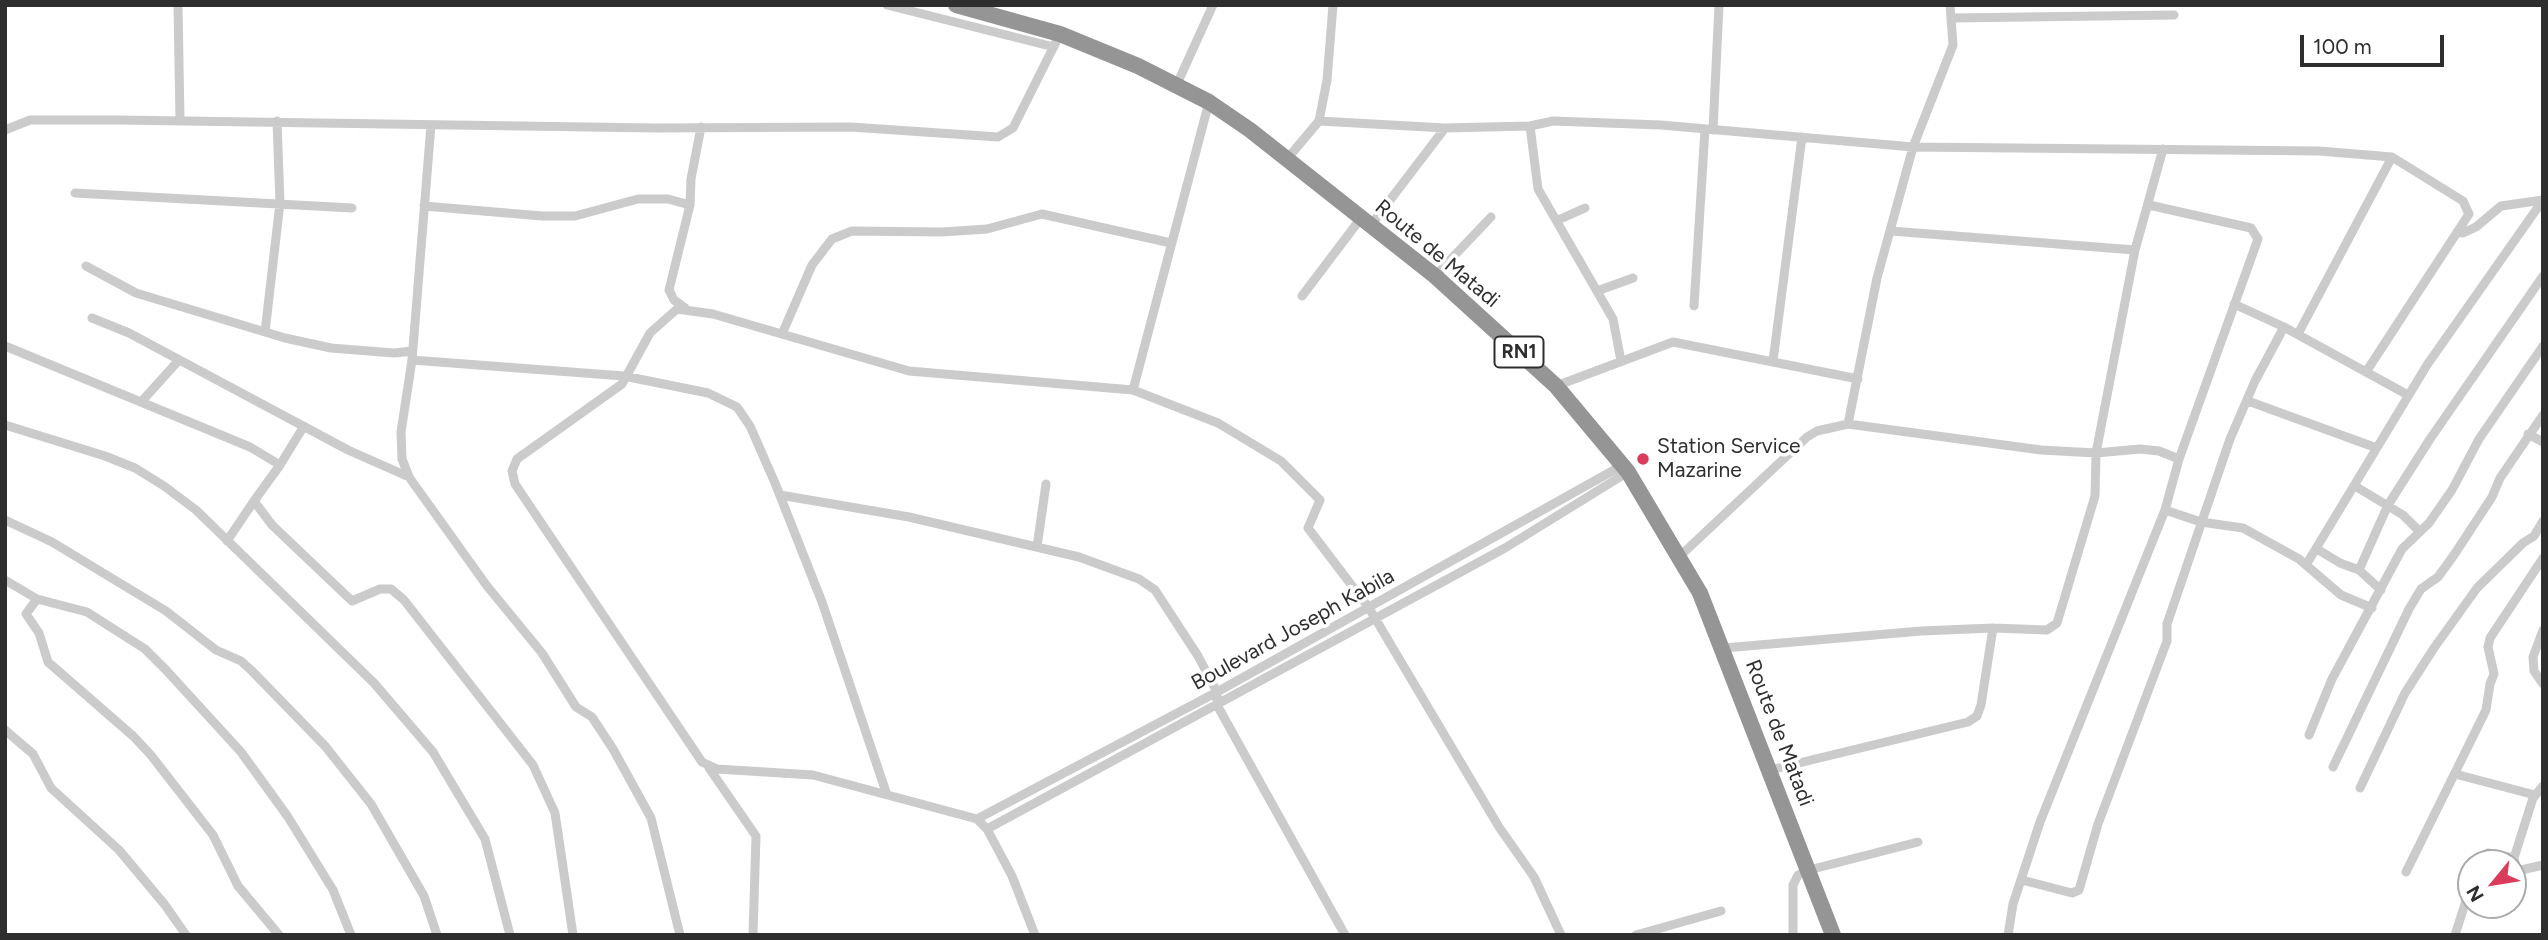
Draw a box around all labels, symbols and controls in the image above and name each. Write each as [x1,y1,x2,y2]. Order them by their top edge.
scale bar [2303,21,2446,65]
text: 100 m [2313,34,2372,59]
street label: Route de Matadi [1370,195,1504,313]
road number: RN1 [1494,336,1544,368]
place label: Station Service Mazarine [1657,434,1800,484]
marker: Station Service Mazarine [1635,451,1651,467]
street label: Boulevard Joseph Kabila [1187,564,1399,696]
street label: Route de Matadi [1740,656,1818,810]
north arrow [2457,849,2527,919]
text: N [2461,882,2489,906]

